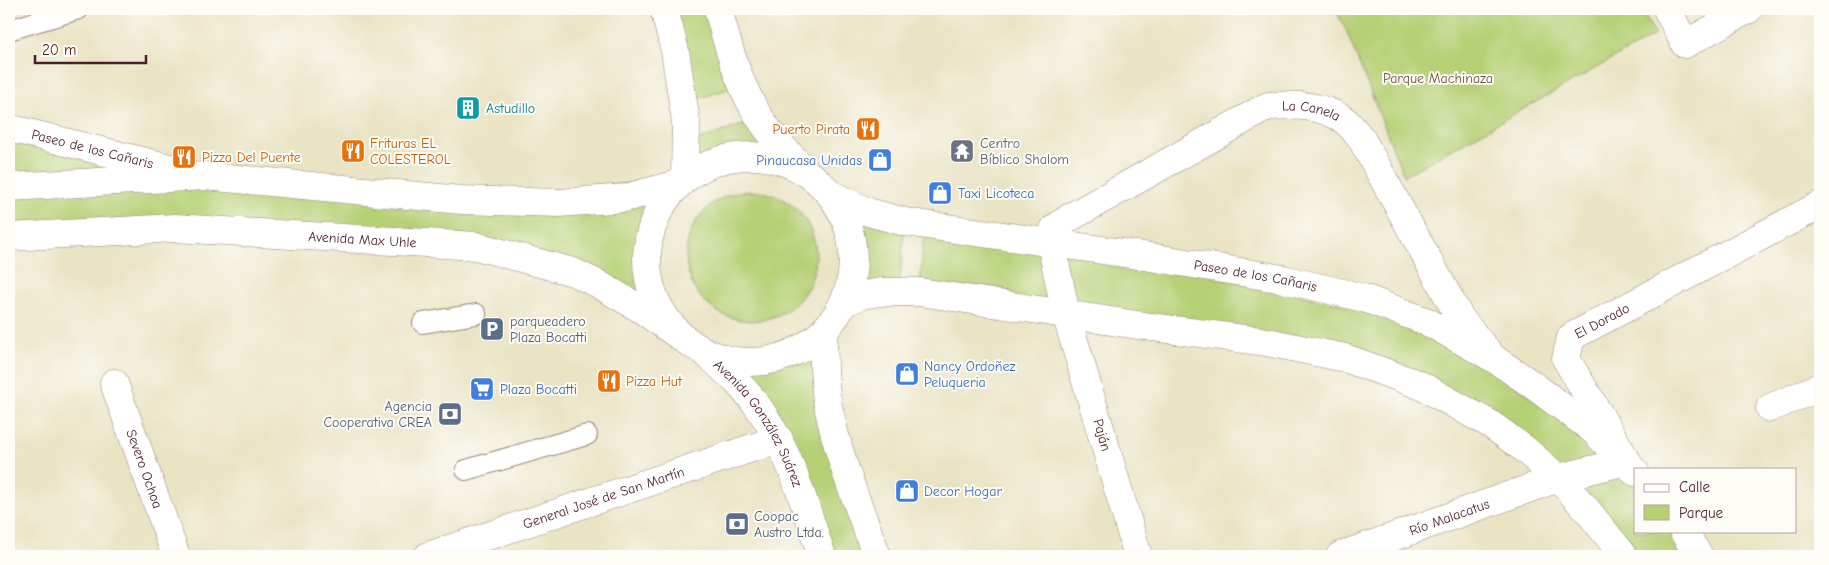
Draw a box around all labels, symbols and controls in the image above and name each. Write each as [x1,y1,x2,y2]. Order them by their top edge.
scale bar [35,32,146,64]
text: 20 m [42,41,76,59]
park label: Parque Machinaza [1383,70,1493,87]
building icon: Astudillo [455,95,481,121]
street label: La Canela [1282,97,1344,125]
place label: Astudillo [486,100,535,117]
restaurant icon: Puerto Pirata [855,116,881,142]
place label: Puerto Pirata [772,121,850,138]
street label: Paseo de los Cañaris [30,125,155,172]
place label: Frituras EL COLESTEROL [370,135,451,168]
place label: Centro Bíblico Shalom [980,135,1069,168]
restaurant icon: Frituras EL COLESTEROL [340,138,366,164]
temple icon: Centro Bíblico Shalom [949,138,975,164]
restaurant icon: Pizza Del Puente [171,144,197,170]
shop icon: Pinaucasa Unidas [867,147,893,173]
place label: Pizza Del Puente [202,149,301,166]
place label: Pinaucasa Unidas [756,152,862,169]
shop icon: Taxi Licoteca [927,180,953,206]
place label: Taxi Licoteca [958,185,1035,202]
street label: Avenida Max Uhle [308,227,417,251]
street label: Paseo de los Cañaris [1193,256,1319,295]
street label: El Dorado [1572,299,1632,342]
place label: parqueadero Plaza Bocatti [510,313,587,346]
parking icon: parqueadero Plaza Bocatti [479,316,505,342]
street label: Avenida González Suárez [710,356,806,489]
place label: Nancy Ordoñez Peluqueria [924,358,1016,391]
shop icon: Nancy Ordoñez Peluqueria [894,361,920,387]
restaurant icon: Pizza Hut [596,368,622,394]
place label: Pizza Hut [626,373,683,390]
supermarket icon: Plaza Bocatti [469,376,495,402]
place label: Plaza Bocatti [500,381,577,398]
place label: Agencia Cooperativa CREA [323,398,432,431]
bank icon: Agencia Cooperativa CREA [437,401,463,427]
street label: Paján [1089,417,1115,453]
street label: Severo Ochoa [123,427,167,510]
street label: General José de San Martín [520,463,687,532]
legend [1634,468,1796,532]
shop icon: Decor Hogar [894,478,920,504]
text: Calle [1679,478,1711,496]
place label: Decor Hogar [924,483,1002,500]
street label: Río Malacatus [1407,495,1492,539]
text: Parque [1679,504,1724,522]
place label: Coopac Austro Ltda. [754,508,824,541]
bank icon: Coopac Austro Ltda. [724,511,750,537]

